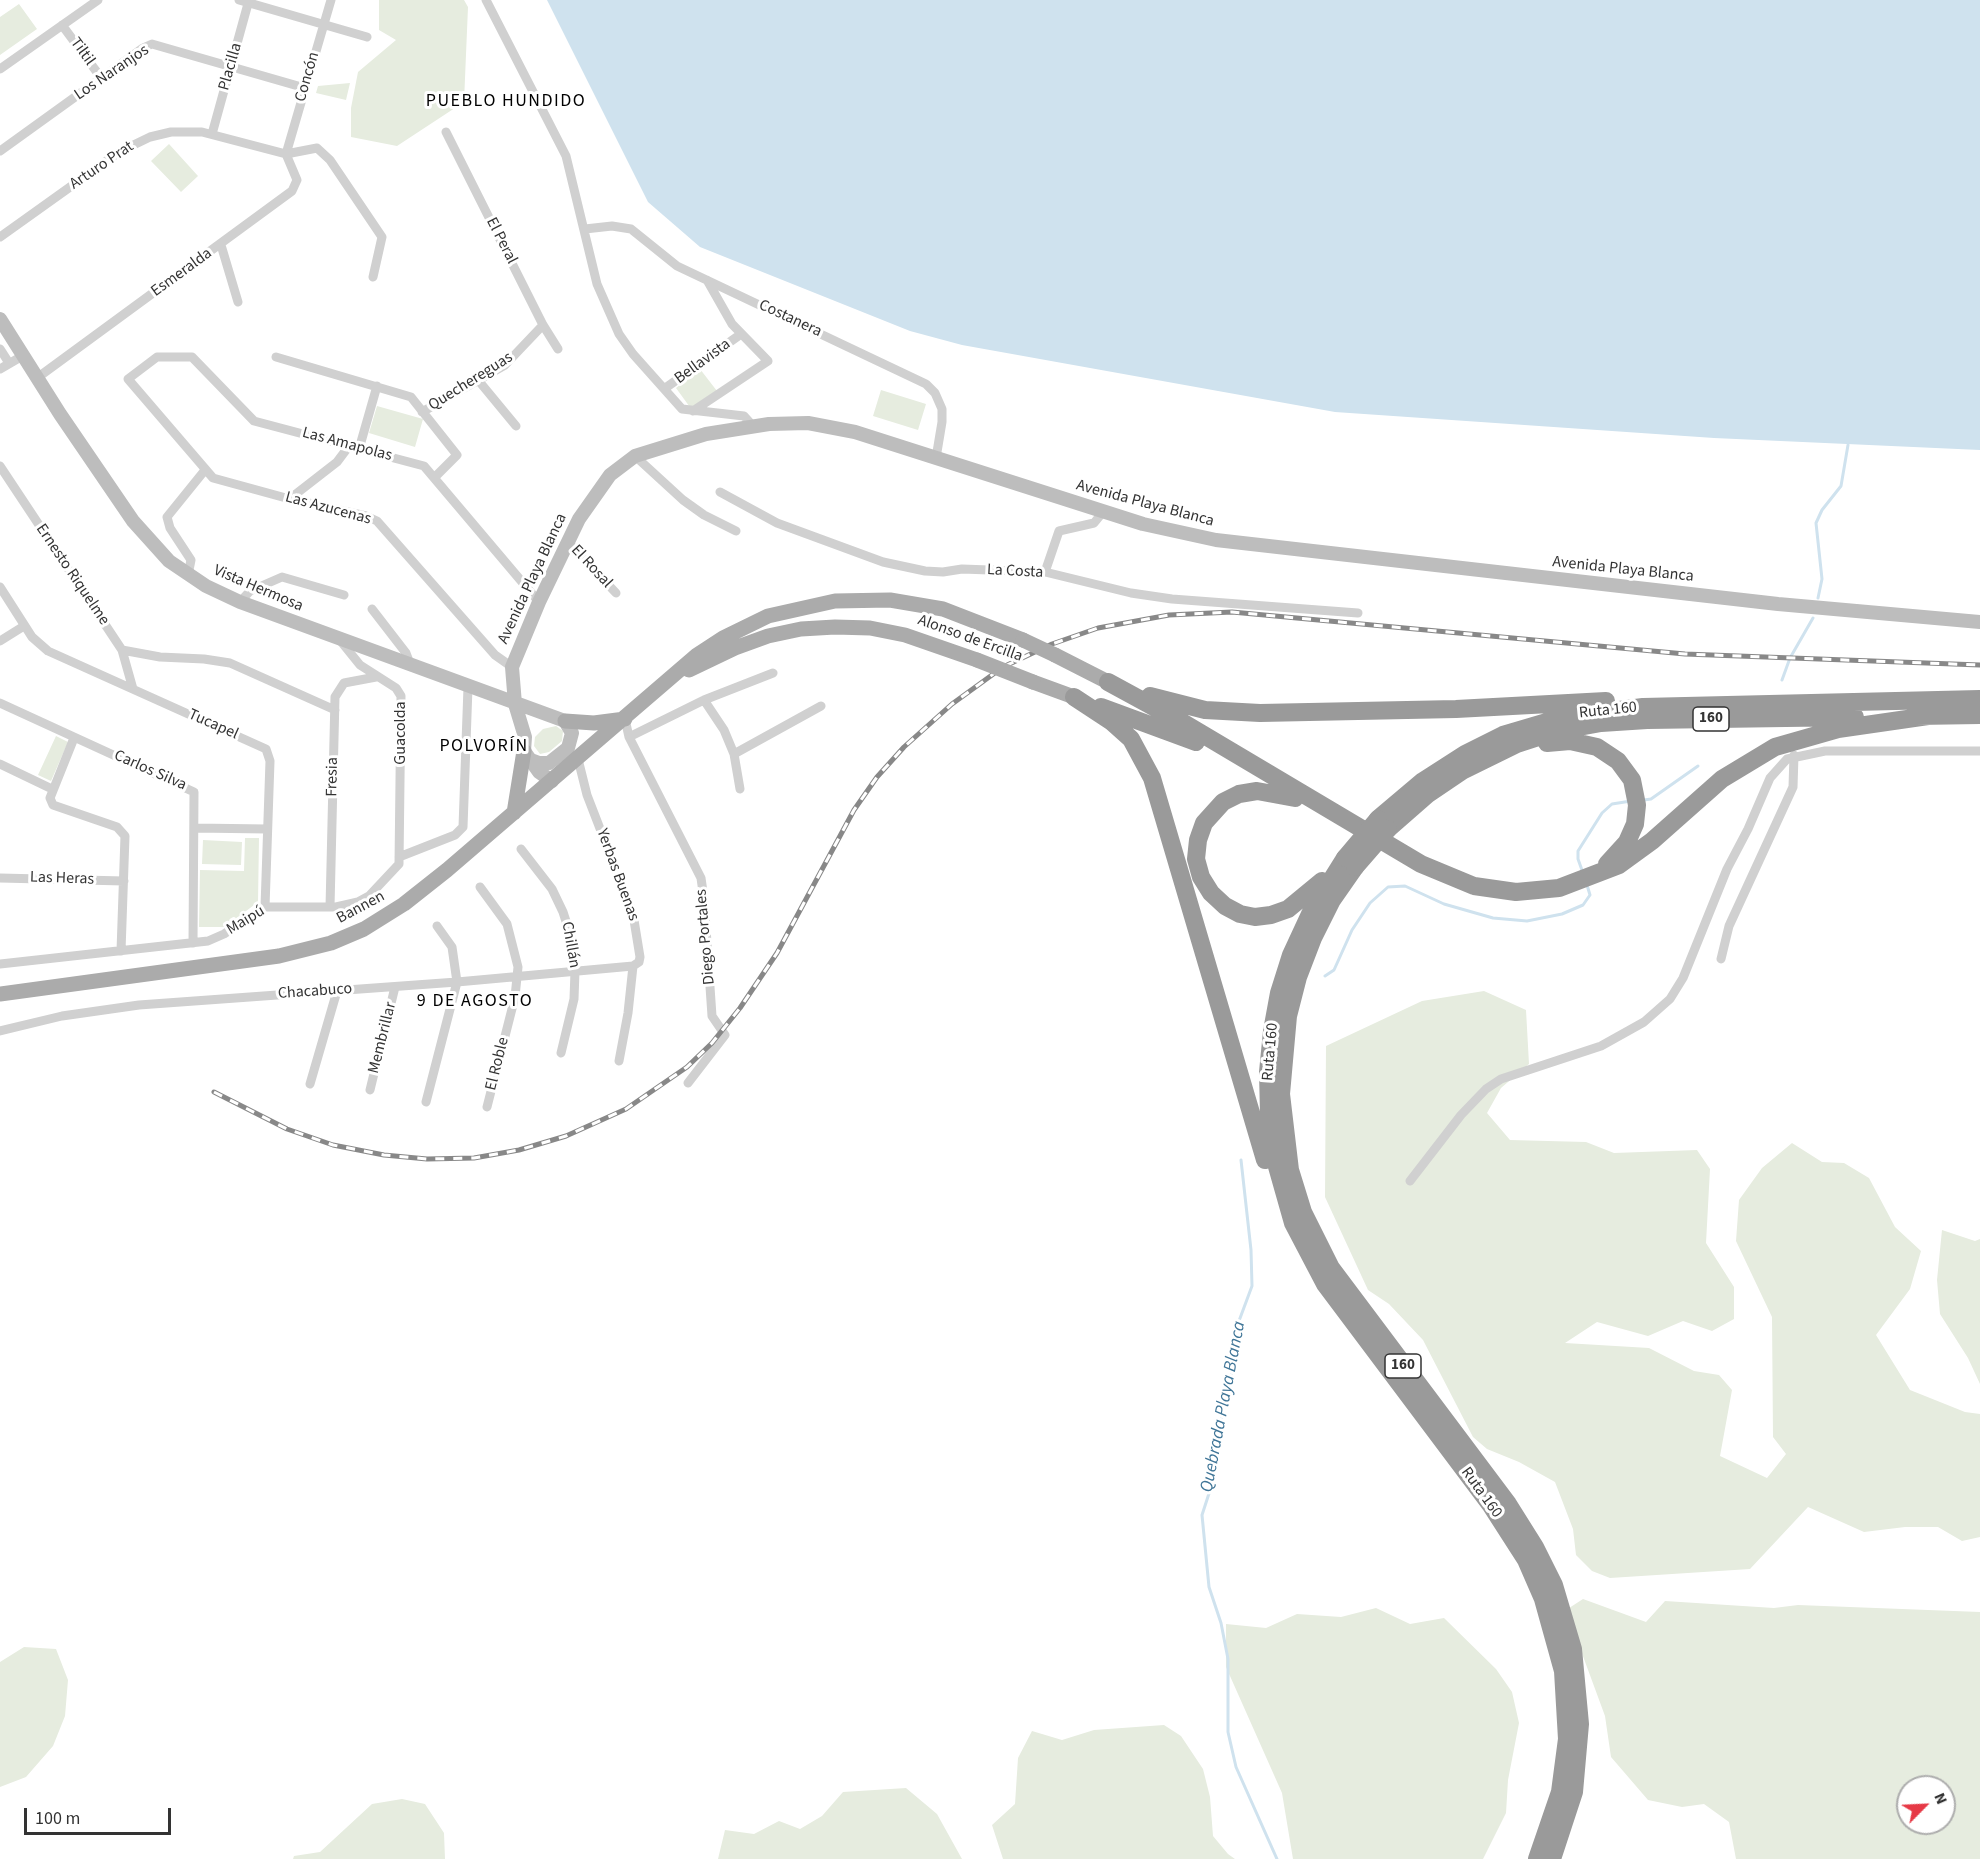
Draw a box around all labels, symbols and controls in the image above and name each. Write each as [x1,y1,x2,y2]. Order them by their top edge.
street label: Tiltil [65,34,99,70]
street label: Los Naranjos [71,41,153,105]
street label: Placilla [215,41,247,93]
street label: Concón [292,50,324,104]
district label: PUEBLO HUNDIDO [426,91,586,113]
street label: Arturo Prat [66,138,138,194]
street label: El Peral [481,215,521,267]
street label: Esmeralda [148,244,216,302]
street label: Costanera [755,296,825,342]
street label: Bellavista [671,335,735,389]
street label: Quechereguas [425,348,517,416]
street label: Las Amapolas [300,424,394,466]
street label: Avenida Playa Blanca [1074,476,1216,532]
street label: Las Azucenas [283,488,373,530]
street label: Avenida Playa Blanca [494,511,572,647]
street label: Ernesto Riquelme [31,521,113,629]
street label: El Rosal [566,541,616,593]
street label: Avenida Playa Blanca [1551,553,1695,587]
street label: La Costa [986,561,1044,583]
street label: Vista Hermosa [210,562,306,616]
street label: Alonso de Ercilla [915,611,1025,667]
street label: Ruta 160 [1578,698,1638,724]
street label: Guacolda [391,701,411,765]
street label: Tucapel [185,706,241,744]
road number: 160 [1693,707,1729,731]
district label: POLVORÍN [439,736,529,758]
street label: Carlos Silva [111,747,189,795]
street label: Fresia [323,757,343,797]
street label: Yerbas Buenas [591,826,643,924]
street label: Las Heras [30,868,94,890]
street label: Bannen [334,887,388,929]
street label: Diego Portales [692,888,720,986]
street label: Maipú [223,902,269,940]
street label: Chillán [556,920,584,970]
street label: Chacabuco [277,980,353,1004]
district label: 9 DE AGOSTO [417,991,533,1013]
street label: Membrillar [365,1000,401,1076]
street label: Ruta 160 [1259,1022,1283,1082]
street label: El Roble [482,1035,514,1093]
water label: Quebrada Playa Blanca [1197,1320,1251,1494]
road number: 160 [1385,1354,1421,1378]
street label: Ruta 160 [1456,1464,1506,1522]
north arrow [1896,1775,1956,1835]
text: N [1928,1789,1953,1808]
scale bar [27,1796,174,1834]
text: 100 m [35,1806,80,1831]

